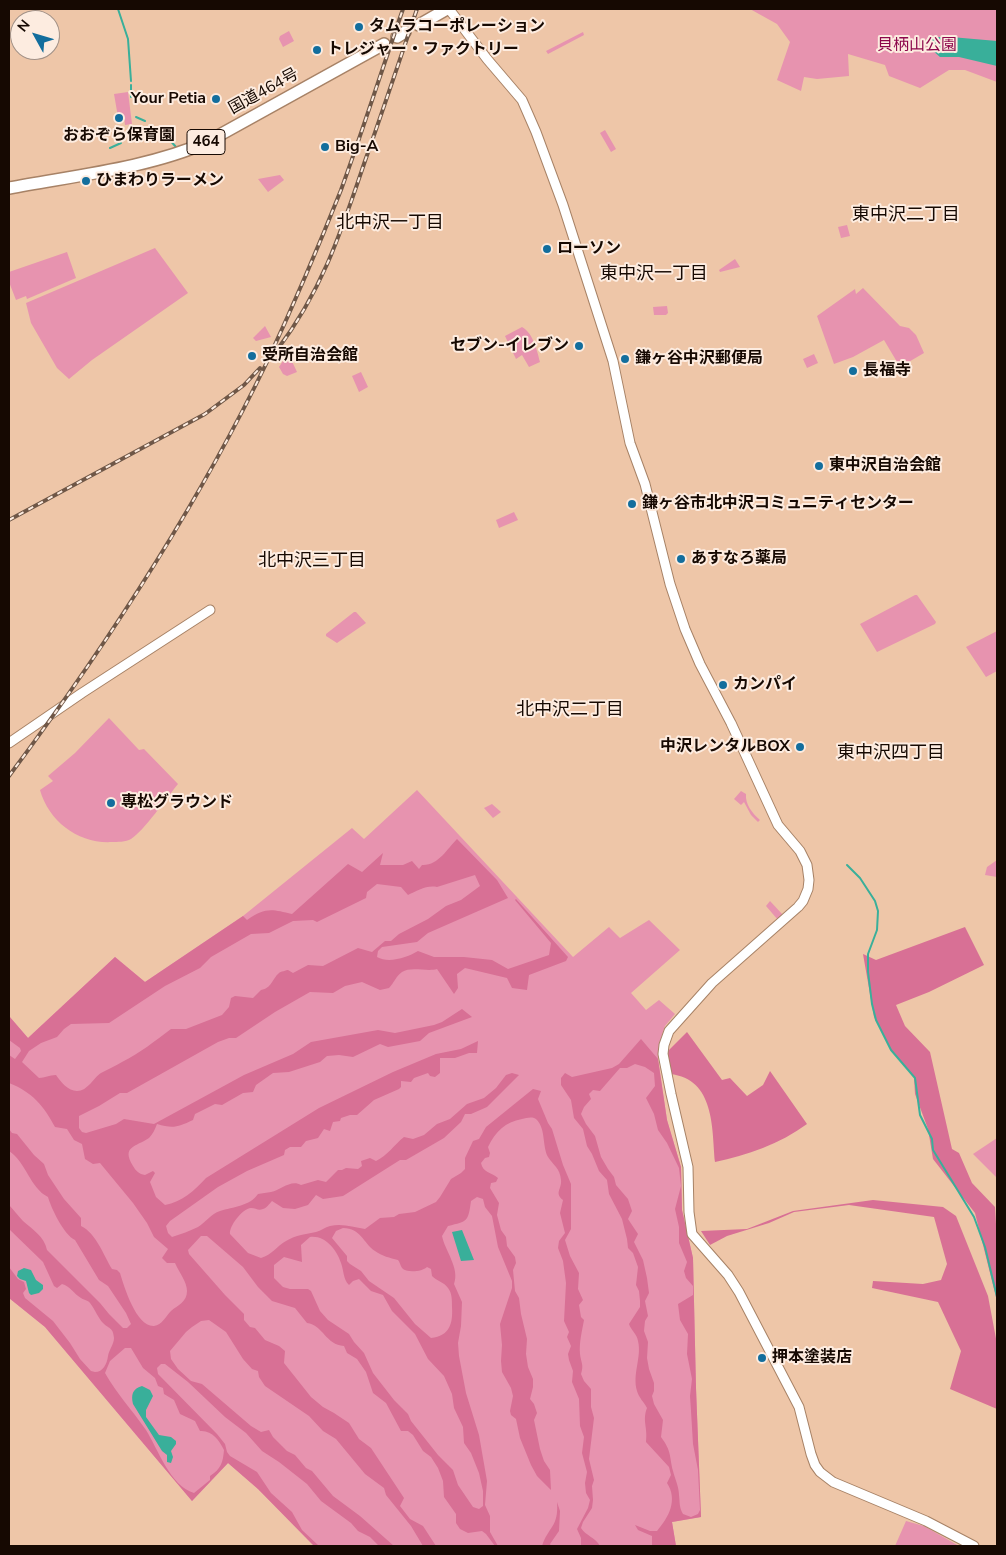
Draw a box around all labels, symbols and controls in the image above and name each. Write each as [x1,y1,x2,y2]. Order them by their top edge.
north arrow [10,10,60,60]
text: N [13,16,34,36]
place label: タムラコーポレーション [369,17,545,37]
marker: タムラコーポレーション [353,21,365,33]
park label: 貝柄山公園 [877,36,957,56]
place label: トレジャー・ファクトリー [327,40,519,60]
marker: トレジャー・ファクトリー [311,44,323,56]
street label: 国道464号 [226,65,302,119]
place label: Your Petia [131,89,206,109]
marker: Your Petia [210,93,222,105]
marker: おおぞら保育園 [113,112,125,124]
place label: おおぞら保育園 [63,126,175,146]
road number: 464 [187,130,225,154]
place label: Big-A [335,137,378,157]
marker: Big-A [319,141,331,153]
place label: ひまわりラーメン [96,171,224,191]
marker: ひまわりラーメン [80,175,92,187]
district label: 東中沢二丁目 [852,205,960,227]
district label: 北中沢一丁目 [336,213,444,235]
place label: ローソン [557,239,621,259]
marker: ローソン [541,243,553,255]
district label: 東中沢一丁目 [600,264,708,286]
place label: セブン-イレブン [450,336,569,356]
marker: セブン-イレブン [573,340,585,352]
place label: 受所自治会館 [262,346,358,366]
place label: 鎌ヶ谷中沢郵便局 [635,349,763,369]
marker: 受所自治会館 [246,350,258,362]
marker: 鎌ヶ谷中沢郵便局 [619,353,631,365]
place label: 長福寺 [863,361,911,381]
marker: 長福寺 [847,365,859,377]
place label: 東中沢自治会館 [829,456,941,476]
marker: 東中沢自治会館 [813,460,825,472]
place label: 鎌ヶ谷市北中沢コミュニティセンター [642,494,914,514]
marker: 鎌ヶ谷市北中沢コミュニティセンター [626,498,638,510]
place label: あすなろ薬局 [691,549,787,569]
district label: 北中沢三丁目 [258,551,366,573]
marker: あすなろ薬局 [675,553,687,565]
place label: カンパイ [733,675,797,695]
marker: カンパイ [717,679,729,691]
district label: 北中沢二丁目 [516,700,624,722]
place label: 中沢レンタルBOX [660,737,790,757]
marker: 中沢レンタルBOX [794,741,806,753]
district label: 東中沢四丁目 [837,743,945,765]
place label: 専松グラウンド [121,793,233,813]
marker: 専松グラウンド [105,797,117,809]
place label: 押本塗装店 [772,1348,852,1368]
marker: 押本塗装店 [756,1352,768,1364]

